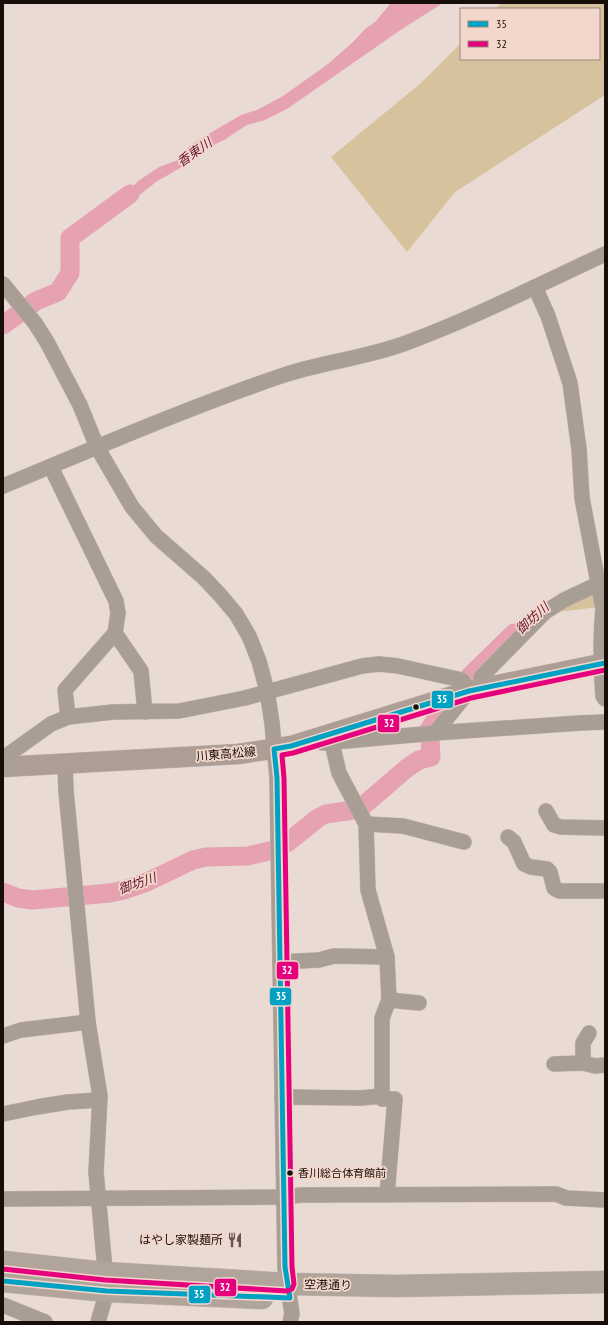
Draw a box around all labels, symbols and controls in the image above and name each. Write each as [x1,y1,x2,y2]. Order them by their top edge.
legend [460,8,600,60]
text: 35 [496,16,507,31]
text: 32 [496,36,507,51]
water label: 香東川 [173,133,217,171]
water label: 御坊川 [512,598,554,638]
line badge: 35 [431,690,454,709]
text: 35 [437,692,447,706]
unlabelled marker [411,702,421,712]
line badge: 32 [377,714,400,733]
text: 32 [384,716,394,730]
street label: 川東高松線 [195,743,257,764]
water label: 御坊川 [116,868,160,898]
line badge: 32 [276,961,299,980]
text: 32 [282,963,292,977]
line badge: 35 [269,987,292,1006]
text: 35 [276,989,286,1003]
place label: 香川総合体育館前 [298,1166,386,1180]
marker: 香川総合体育館前 [285,1168,295,1178]
restaurant icon: はやし家製麺所 [226,1231,244,1249]
place label: はやし家製麺所 [139,1232,223,1247]
street label: 空港通り [304,1277,352,1292]
line badge: 32 [214,1278,237,1297]
text: 32 [220,1280,230,1294]
line badge: 35 [188,1285,211,1304]
text: 35 [194,1287,204,1301]

